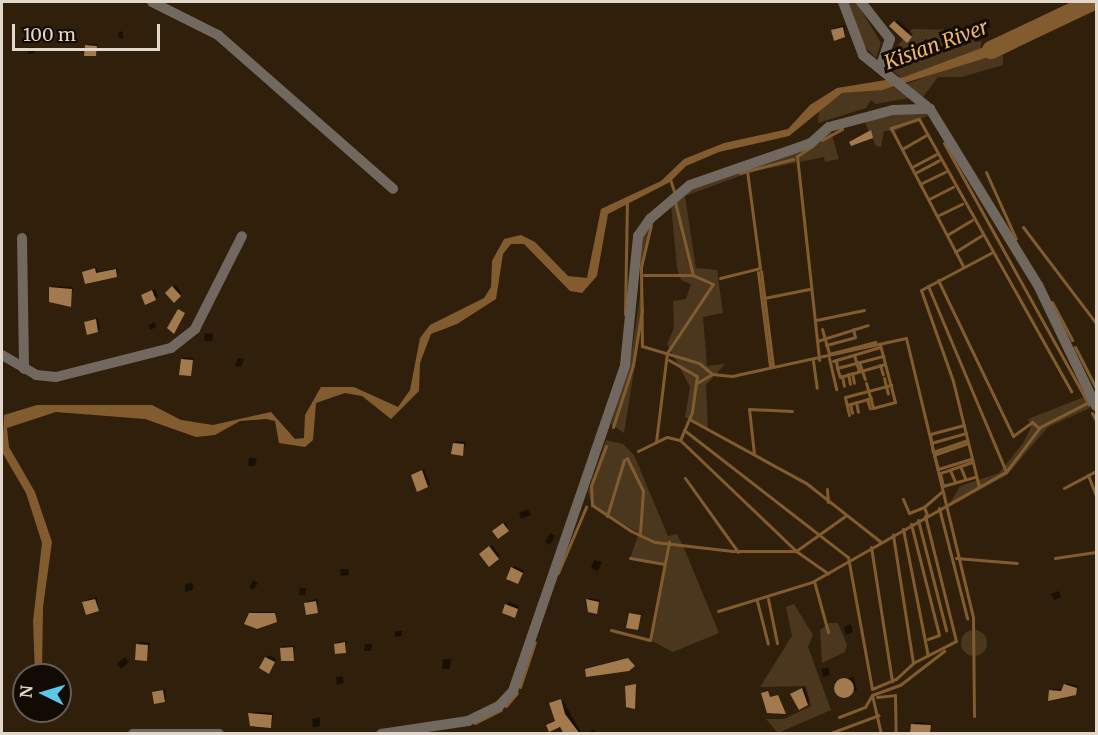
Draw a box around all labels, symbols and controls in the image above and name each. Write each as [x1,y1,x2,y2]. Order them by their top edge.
scale bar [15,12,164,50]
water label: Kisian River [881,14,991,74]
text: 100 m [23,23,76,46]
north arrow [12,663,72,723]
text: N [16,684,37,699]

